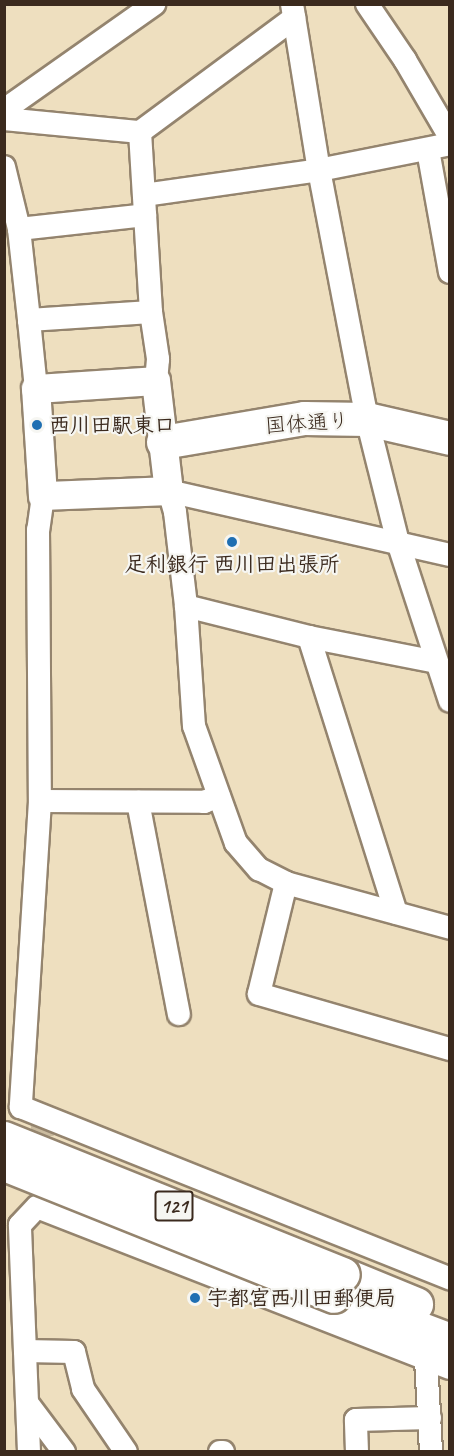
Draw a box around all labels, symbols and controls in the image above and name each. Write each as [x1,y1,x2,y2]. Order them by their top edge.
street label: 国体通り [264,408,350,438]
place label: 西川田駅東口 [49,412,175,438]
marker: 西川田駅東口 [30,418,44,432]
marker: 足利銀行 西川田出張所 [225,535,239,549]
place label: 足利銀行 西川田出張所 [124,551,340,577]
road number: 121 [154,1189,194,1223]
place label: 宇都宮西川田郵便局 [207,1285,396,1311]
marker: 宇都宮西川田郵便局 [188,1291,202,1305]

